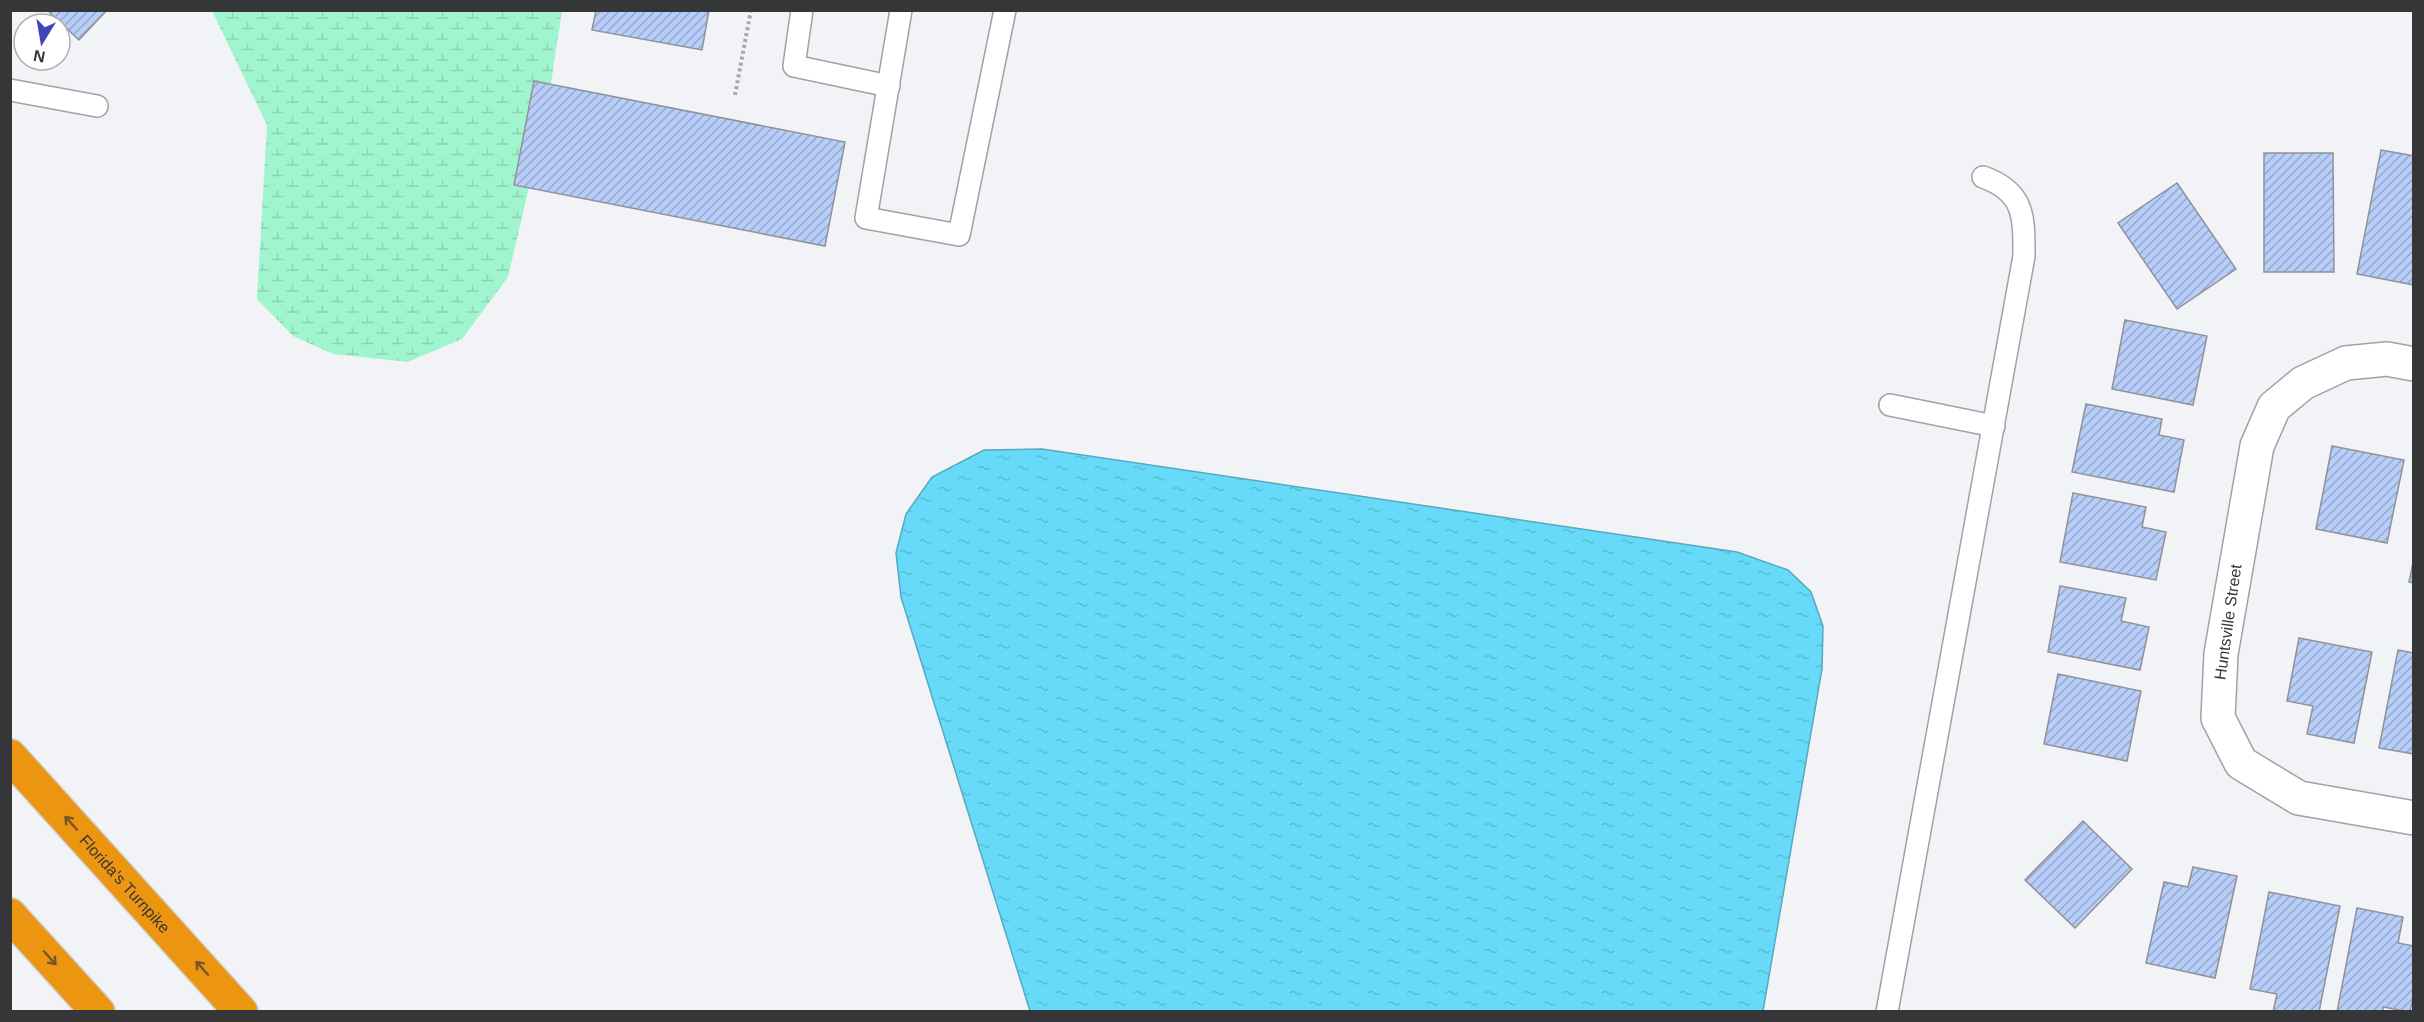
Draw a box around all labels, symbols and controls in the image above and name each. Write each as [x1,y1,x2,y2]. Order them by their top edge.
north arrow [12,12,72,72]
text: N [32,47,47,66]
street label: Huntsville Street [2211,563,2245,681]
one-way arrow [64,816,78,831]
street label: Florida's Turnpike [77,831,174,936]
one-way arrow [43,951,57,966]
one-way arrow [195,961,209,976]

